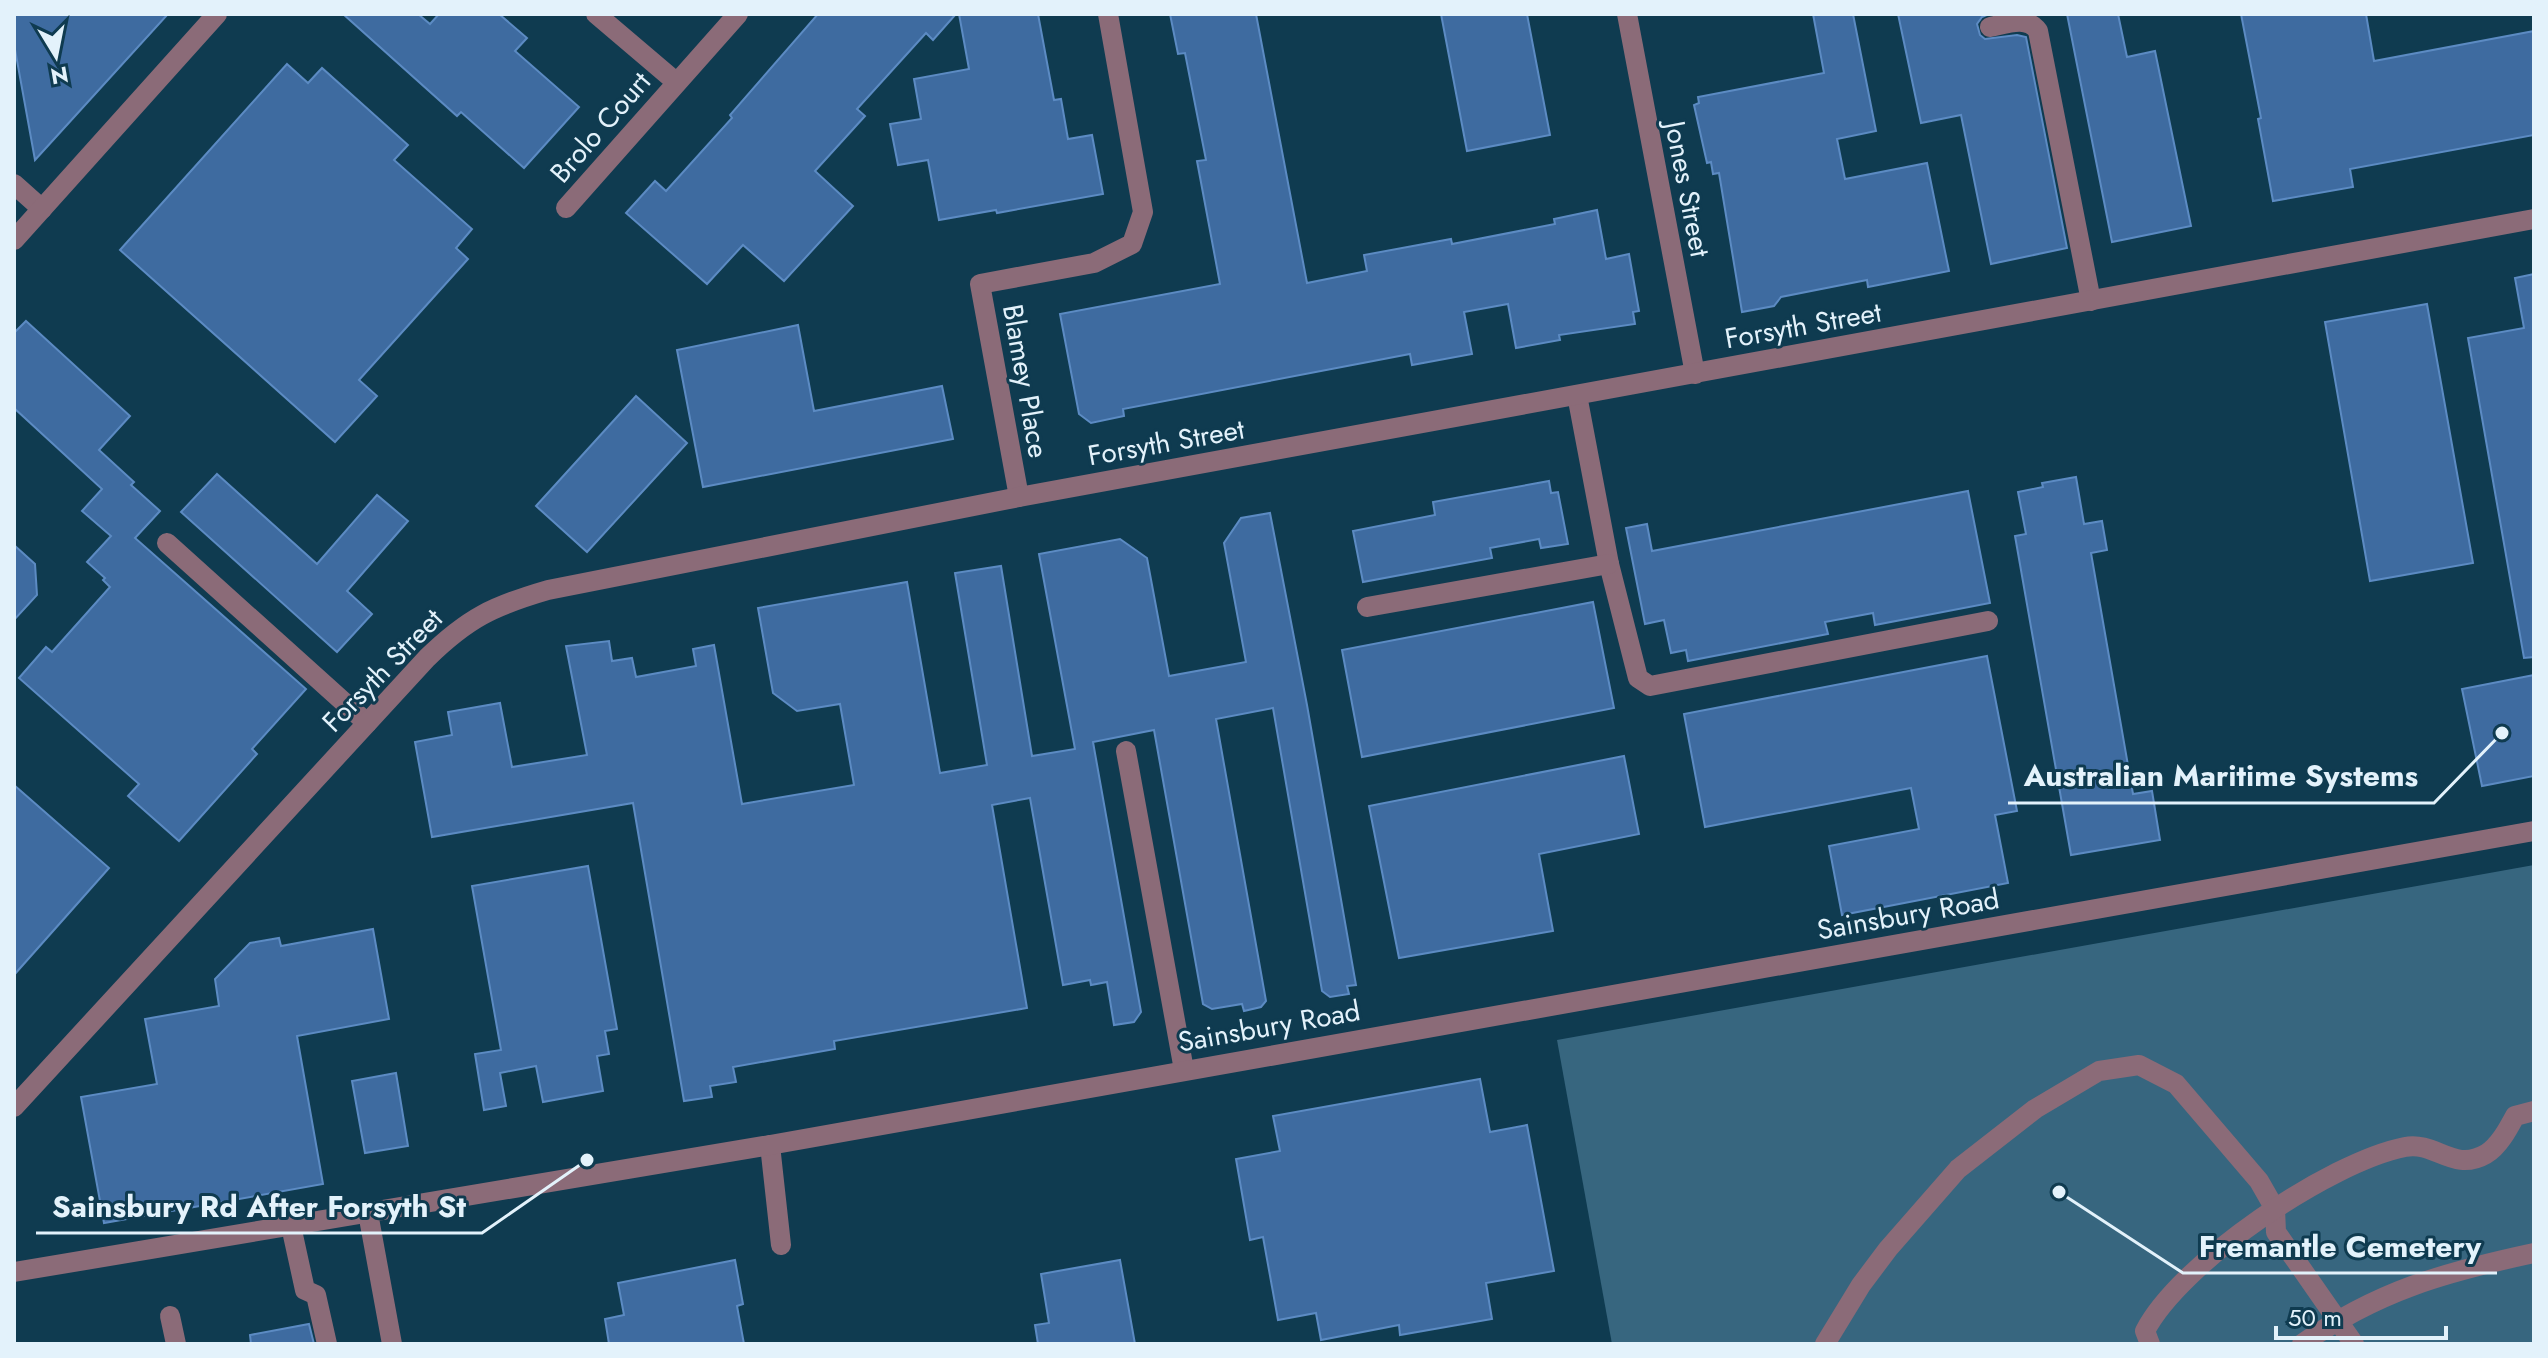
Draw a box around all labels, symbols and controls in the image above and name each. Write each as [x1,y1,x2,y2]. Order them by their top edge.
north arrow [16,16,96,96]
text: N [48,58,71,93]
street label: Brolo Court [540,62,661,192]
street label: Jones Street [1653,114,1721,261]
street label: Forsyth Street [1722,292,1885,359]
street label: Blamey Place [992,301,1059,461]
street label: Forsyth Street [1085,409,1248,476]
street label: Forsyth Street [313,599,452,741]
callout: Australian Maritime Systems [2008,749,2434,803]
text: Australian Maritime Systems [2023,754,2418,797]
street label: Sainsbury Road [1814,878,2002,951]
street label: Sainsbury Road [1175,990,1363,1063]
callout: Sainsbury Rd After Forsyth St [36,1179,482,1233]
text: Sainsbury Rd After Forsyth St [52,1185,466,1228]
callout: Fremantle Cemetery [2183,1219,2497,1273]
text: Fremantle Cemetery [2199,1225,2482,1268]
scale bar [2276,1290,2446,1340]
text: 50 m [2288,1300,2342,1335]

